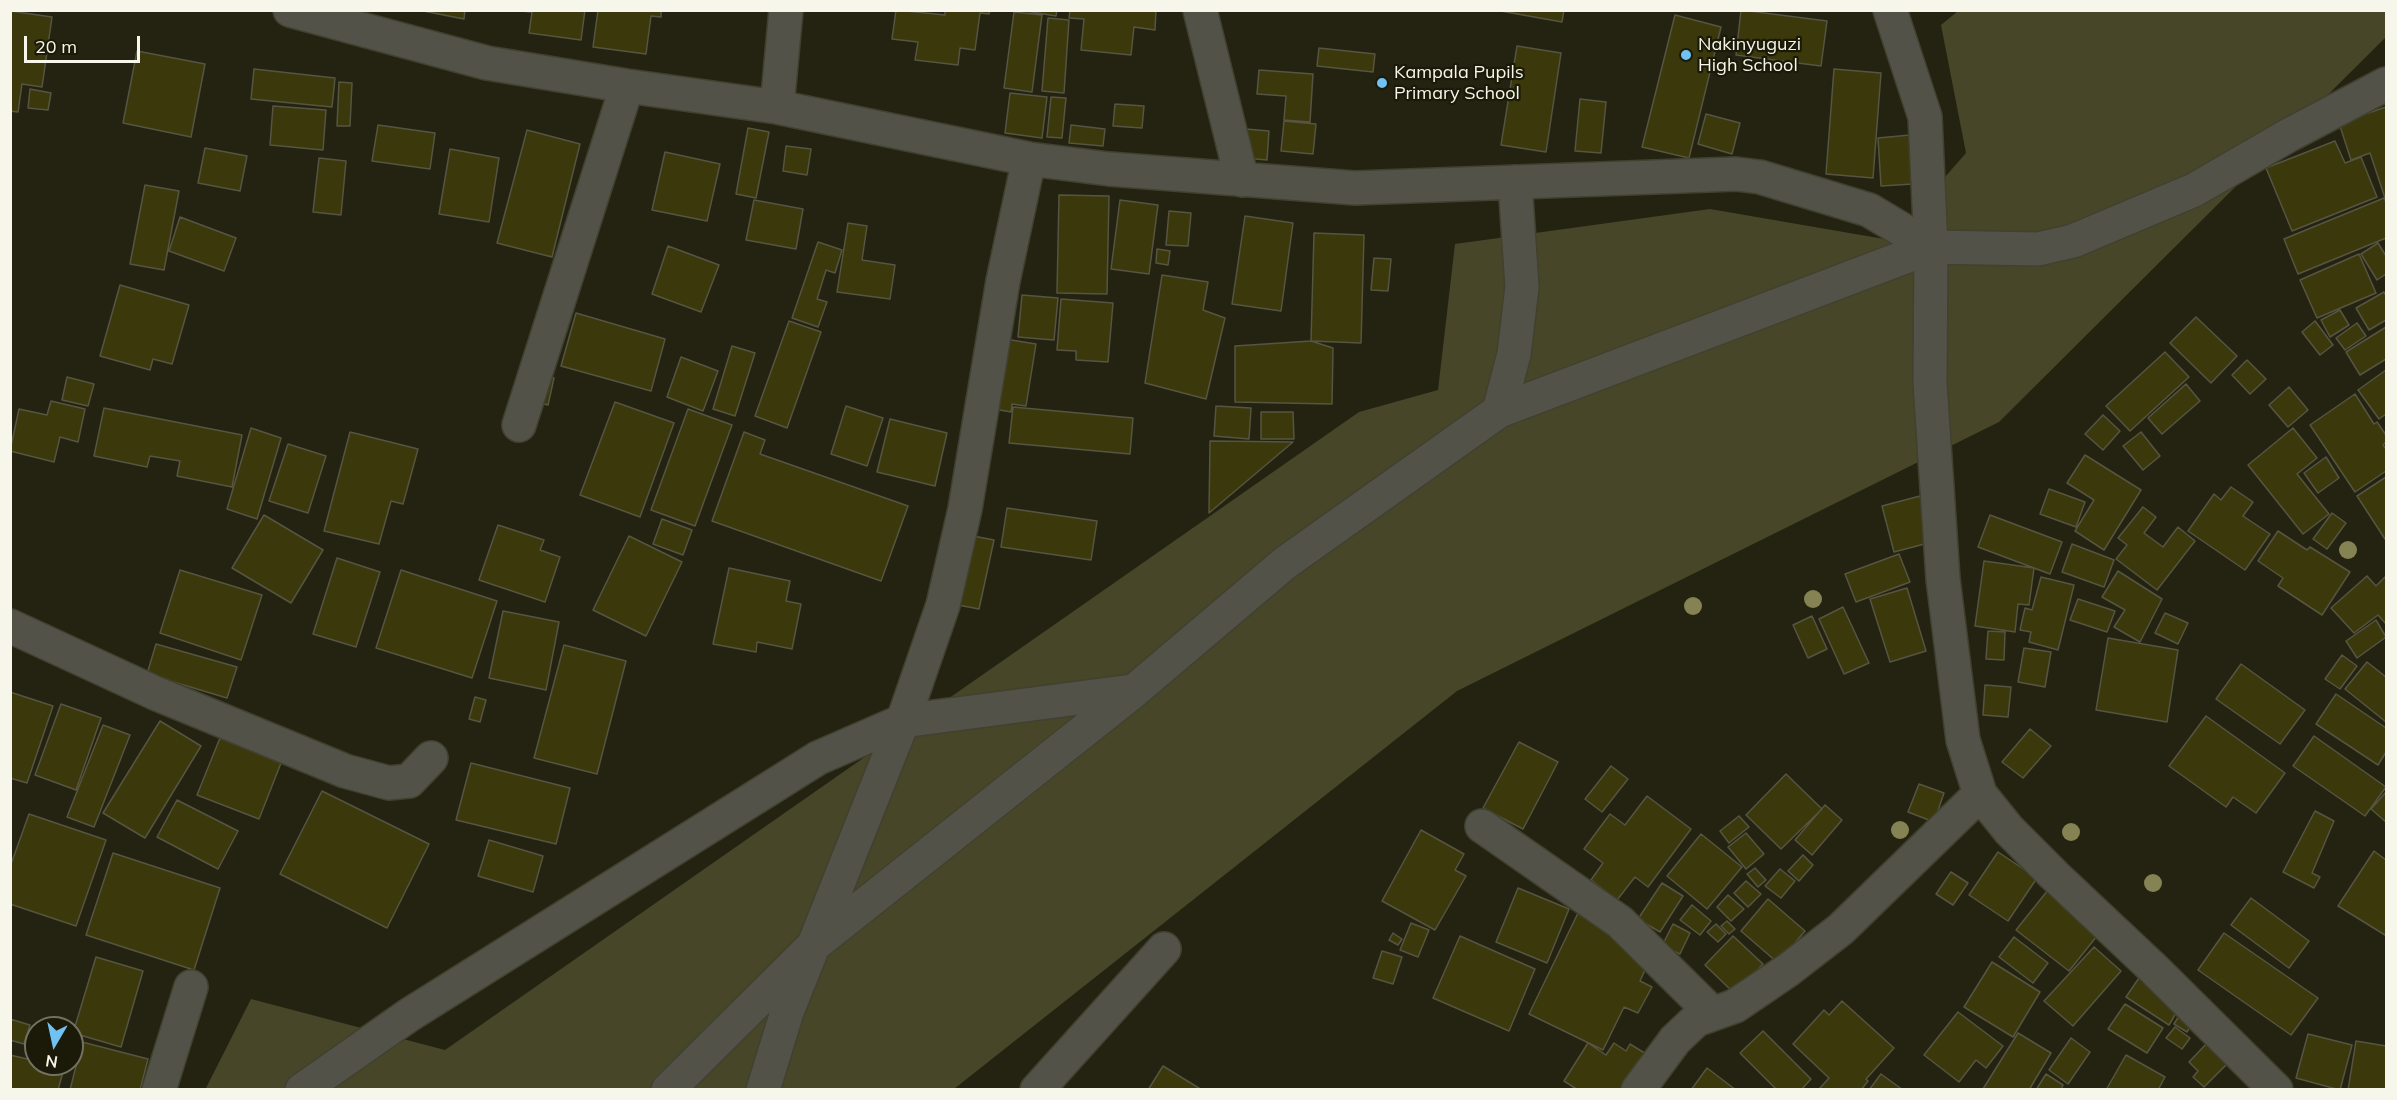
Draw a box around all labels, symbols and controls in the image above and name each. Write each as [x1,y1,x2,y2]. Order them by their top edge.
scale bar [27,24,142,62]
place label: Nakinyuguzi High School [1698,34,1801,76]
text: 20 m [35,35,77,58]
marker: Nakinyuguzi High School [1679,48,1693,62]
place label: Kampala Pupils Primary School [1394,62,1524,104]
marker: Kampala Pupils Primary School [1375,76,1389,90]
north arrow [24,1016,84,1076]
text: N [44,1051,59,1073]

